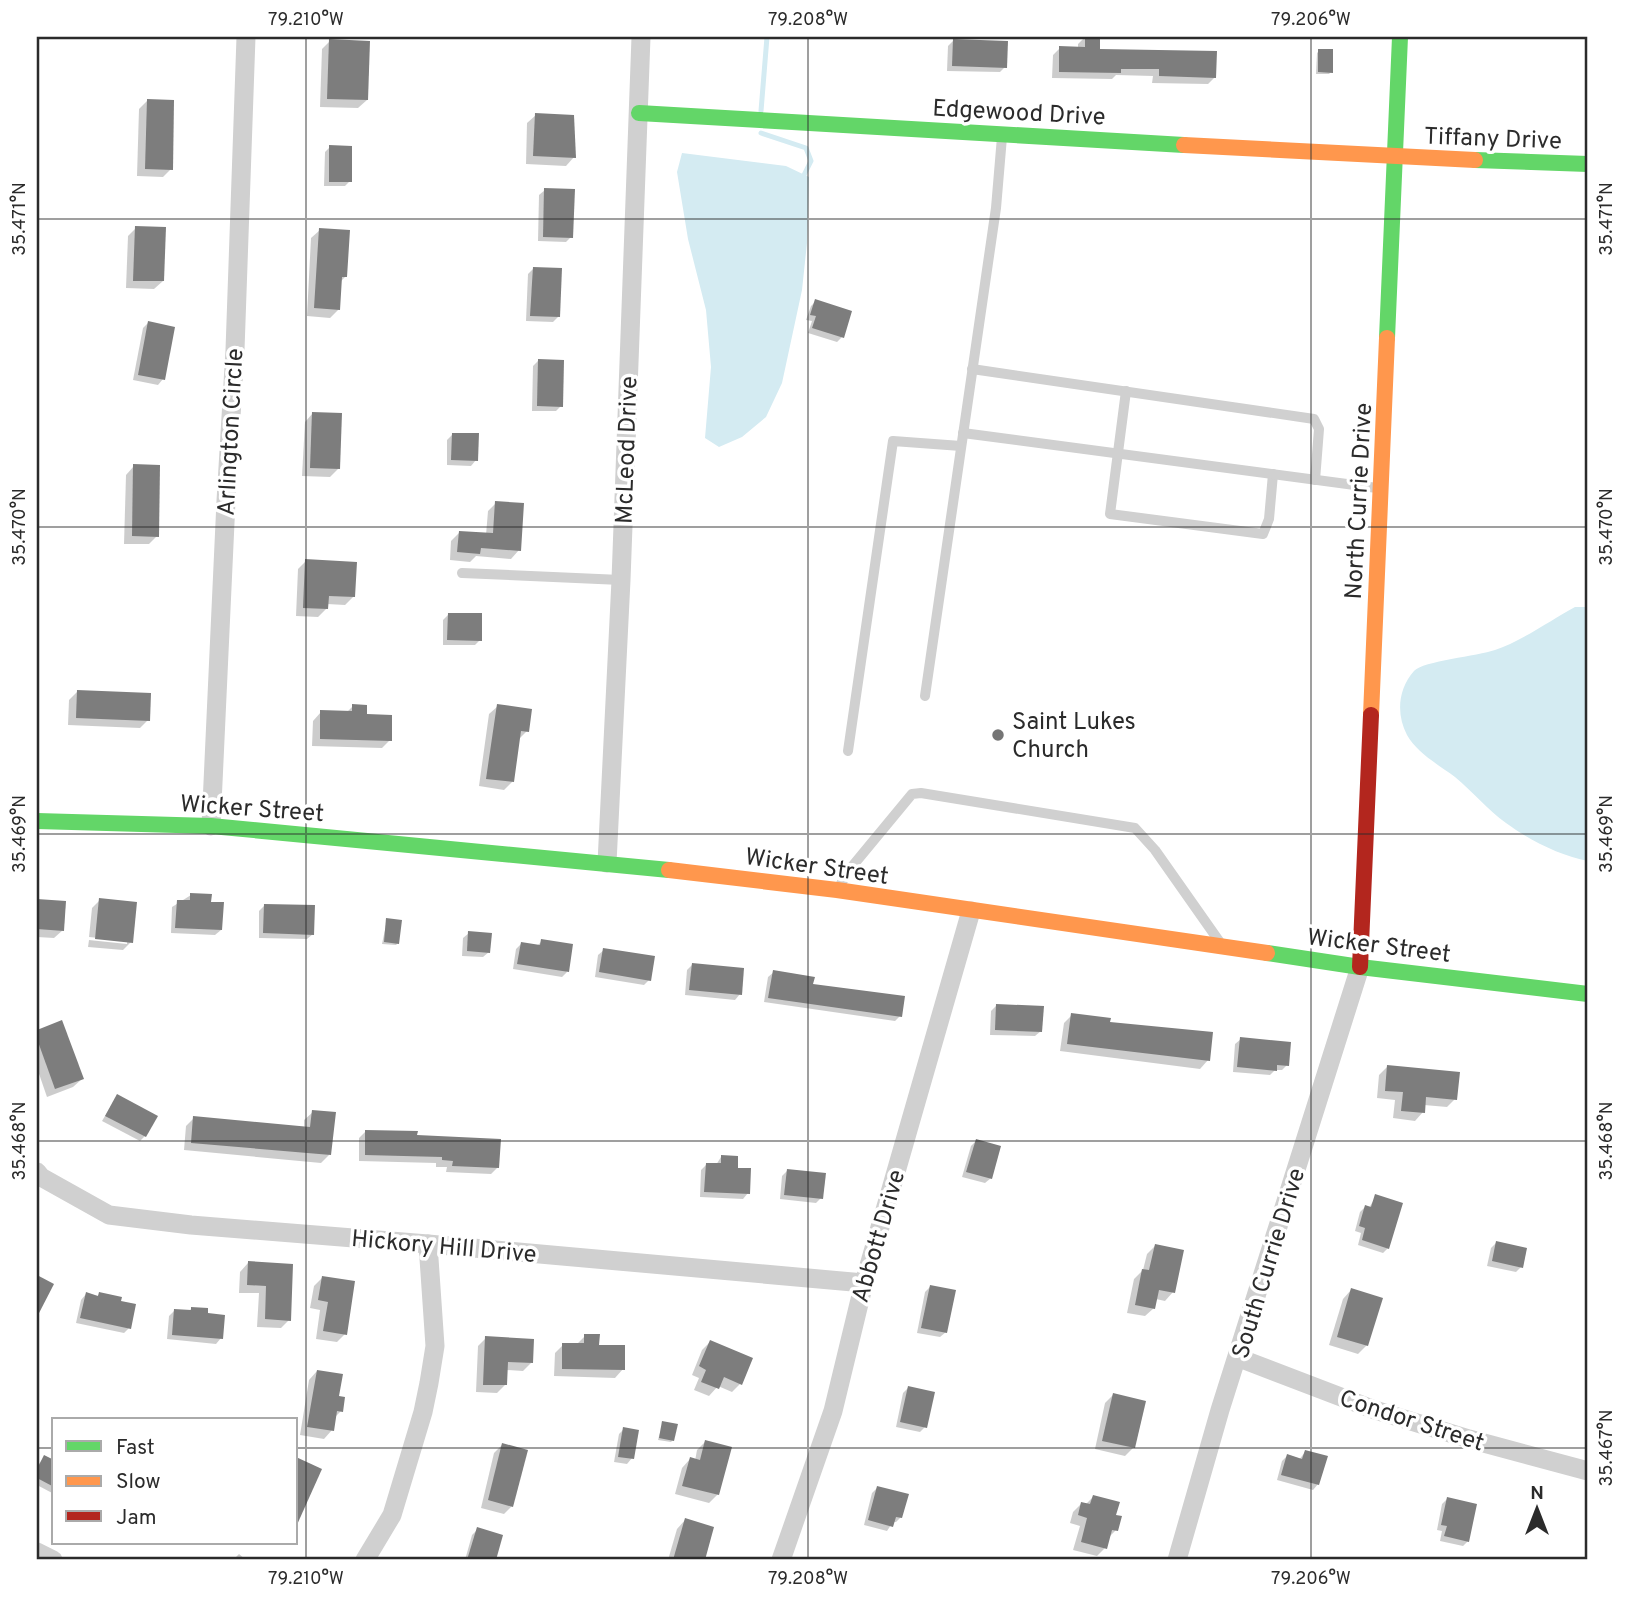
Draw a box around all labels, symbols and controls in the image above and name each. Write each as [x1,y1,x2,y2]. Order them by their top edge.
text: 79.210°W [268,9,344,32]
text: 79.208°W [768,9,848,32]
text: 79.206°W [1271,9,1351,32]
street label: Edgewood Drive [931,94,1106,134]
street label: Tiffany Drive [1424,123,1562,157]
text: 35.471°N [9,182,32,256]
text: 35.471°N [1596,182,1619,256]
street label: Arlington Circle [213,347,251,517]
street label: McLeod Drive [610,376,646,524]
street label: North Currie Drive [1340,402,1380,600]
text: 35.470°N [9,488,32,566]
text: 35.470°N [1596,488,1619,566]
place label: Saint Lukes Church [1012,708,1136,766]
marker: Saint Lukes Church [990,727,1006,743]
street label: Wicker Street [179,790,325,830]
text: 35.469°N [9,795,32,873]
text: 35.469°N [1596,795,1619,873]
street label: Wicker Street [743,843,890,893]
street label: Wicker Street [1305,923,1452,971]
text: 35.468°N [9,1101,32,1181]
text: 35.468°N [1596,1101,1619,1181]
street label: South Currie Drive [1227,1165,1313,1363]
street label: Abbott Drive [847,1167,913,1307]
street label: Hickory Hill Drive [350,1225,538,1271]
street label: Condor Street [1335,1384,1488,1459]
text: 35.467°N [1596,1409,1619,1487]
legend [52,1418,298,1544]
text: Fast [116,1435,155,1462]
text: Slow [116,1469,161,1496]
north arrow [1502,1474,1572,1544]
text: N [1530,1482,1544,1506]
text: Jam [116,1505,157,1532]
text: 79.210°W [268,1568,344,1591]
text: 79.208°W [768,1568,848,1591]
text: 79.206°W [1271,1568,1351,1591]

